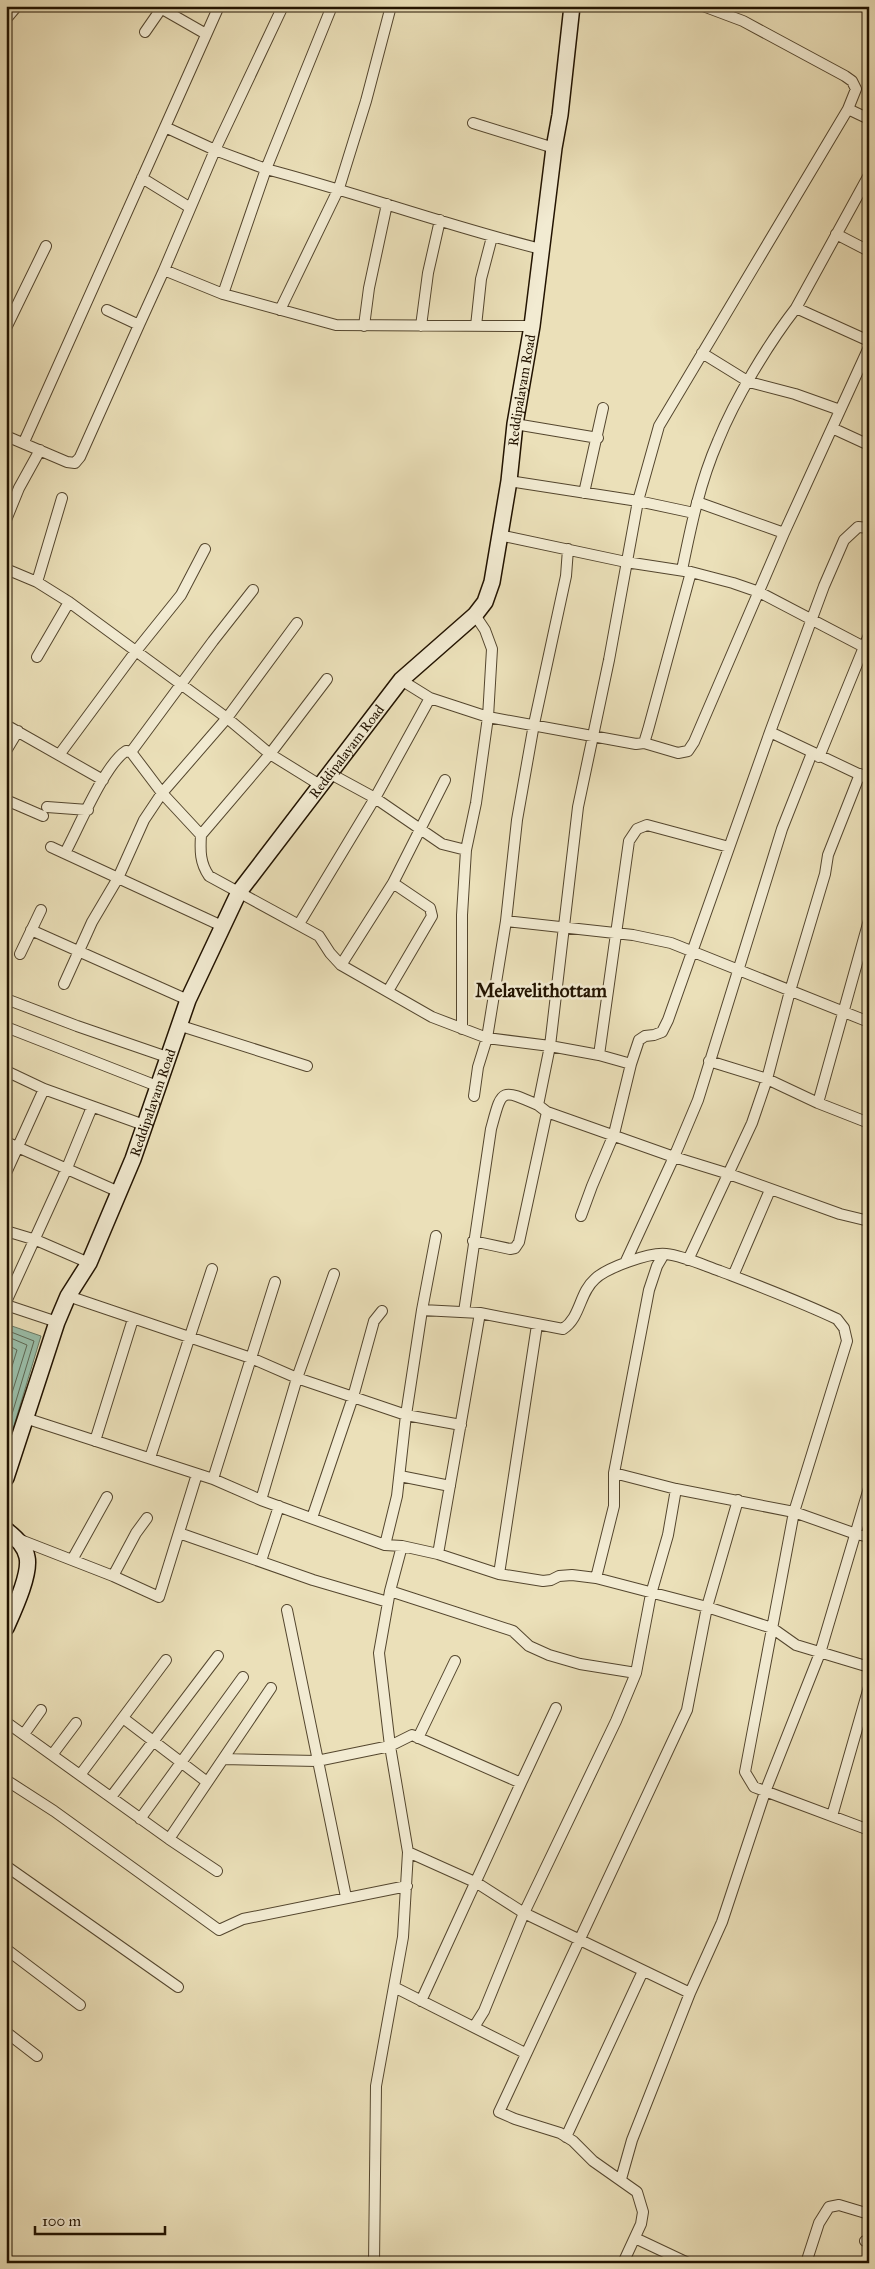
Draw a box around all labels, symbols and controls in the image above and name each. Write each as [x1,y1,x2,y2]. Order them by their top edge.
street label: Reddipalayam Road [504,333,539,447]
street label: Reddipalayam Road [305,701,388,802]
district label: Melavelithottam [475,979,607,1002]
street label: Reddipalayam Road [126,1046,179,1159]
scale bar [35,2204,165,2236]
text: 100 m [42,2212,82,2230]

